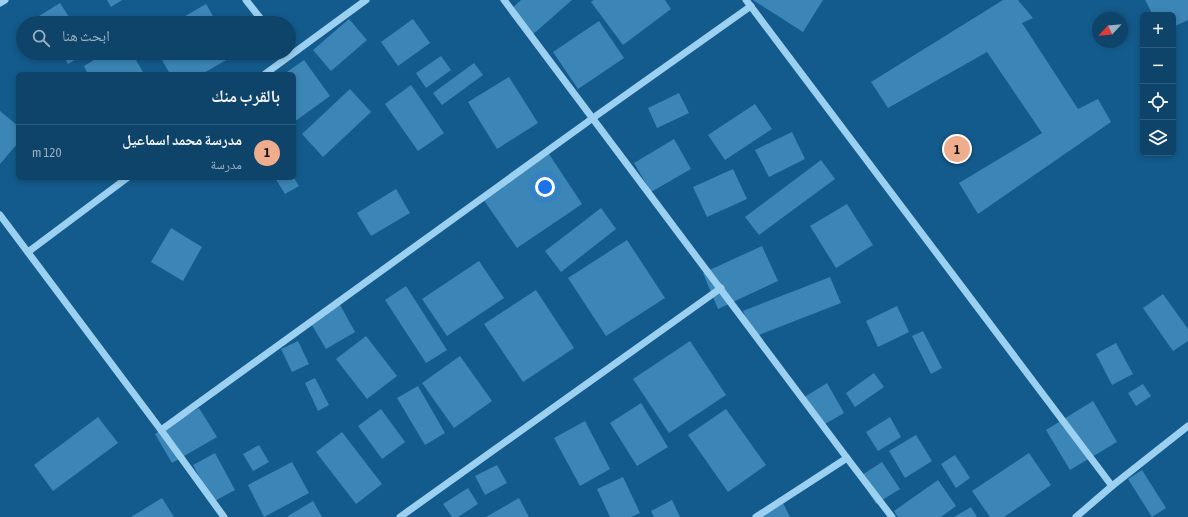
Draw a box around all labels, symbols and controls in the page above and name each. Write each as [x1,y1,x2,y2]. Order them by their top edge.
north arrow [1092,12,1128,48]
map controls [1140,12,1176,156]
button: + [1140,12,1176,48]
search box [16,16,296,60]
icon: search [30,27,52,49]
text: ابحث هنا [62,27,110,44]
button: − [1140,48,1176,84]
button: locate [1140,84,1176,120]
text: بالقرب منك [211,86,280,106]
button: layers [1140,120,1176,156]
text: مدرسة محمد اسماعيل [122,131,242,148]
pin: 1 [944,134,970,164]
text: 120 m [32,145,62,160]
text: 1 [264,145,270,160]
text: مدرسة [210,157,242,172]
your location [535,177,555,197]

